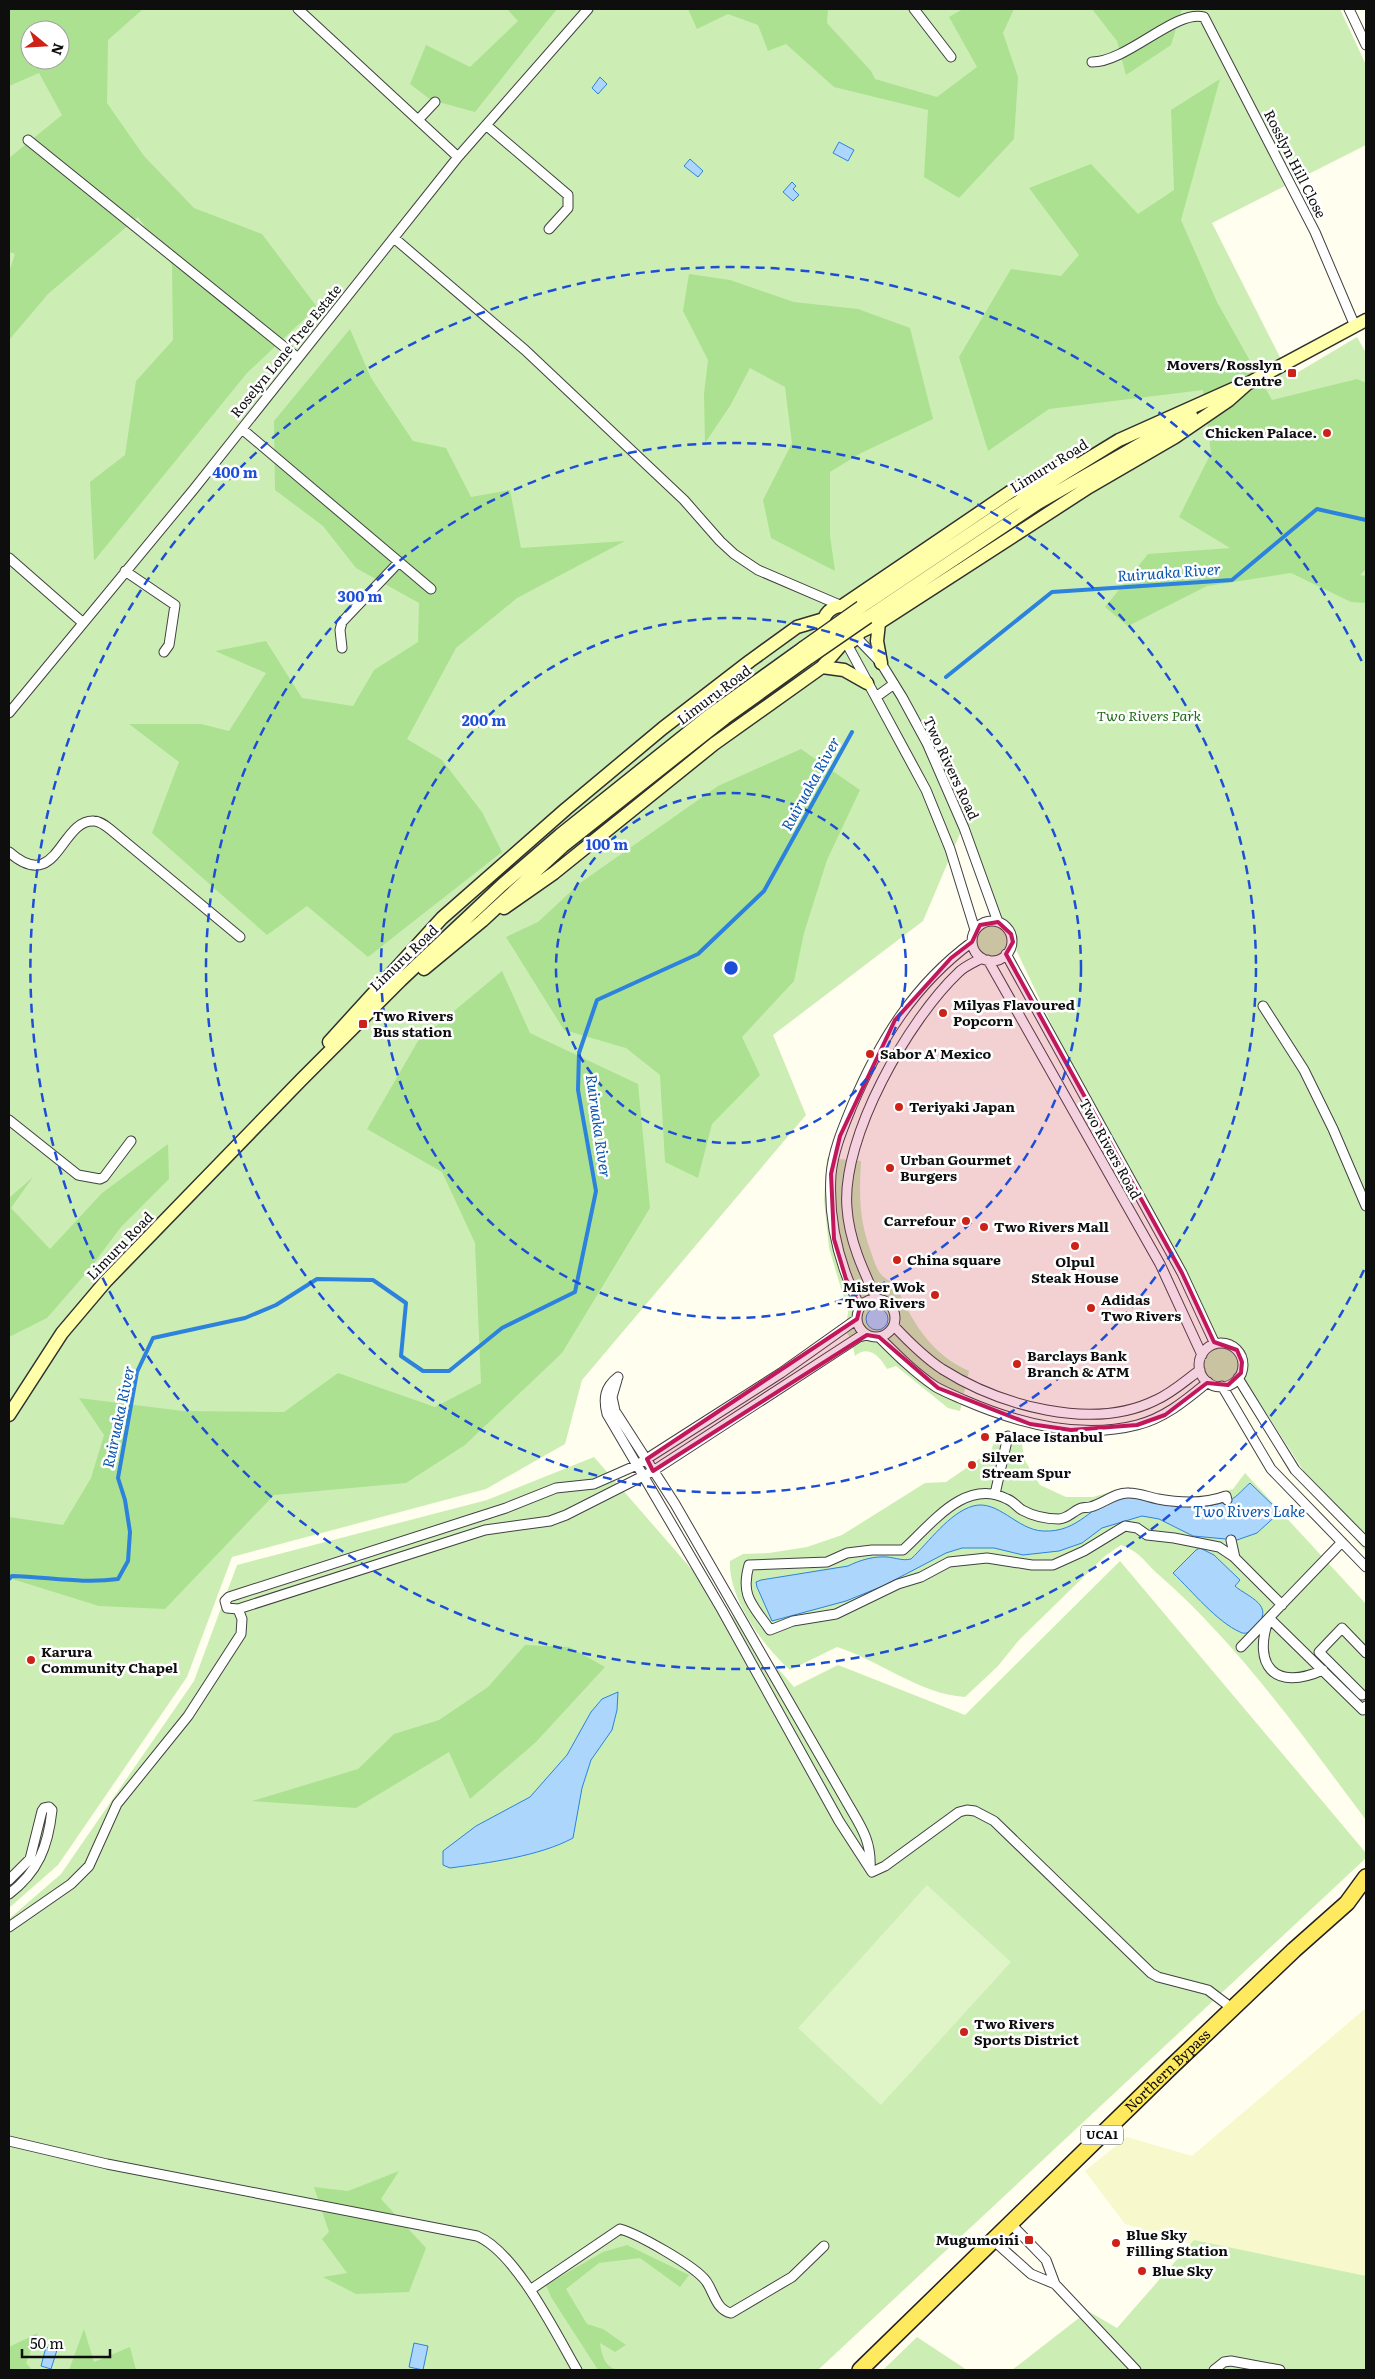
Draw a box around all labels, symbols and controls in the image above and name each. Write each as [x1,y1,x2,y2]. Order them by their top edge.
north arrow [20,20,70,70]
text: N [47,41,70,58]
street label: Rosslyn Hill Close [1260,106,1332,221]
street label: Roselyn Lone Tree Estate [225,280,345,421]
place label: Movers/Rosslyn Centre [1167,354,1282,390]
marker: Movers/Rosslyn Centre [1286,367,1298,379]
place label: Chicken Palace. [1205,422,1317,442]
marker: Chicken Palace. [1321,427,1333,439]
street label: Limuru Road [1006,433,1091,497]
text: 400 m [212,460,258,483]
water label: Ruiruaka River [1116,556,1222,587]
text: 300 m [338,584,382,607]
street label: Limuru Road [672,659,755,729]
park label: Two Rivers Park [1097,705,1201,725]
text: 200 m [462,708,506,731]
street label: Two Rivers Road [919,712,985,823]
water label: Ruiruaka River [774,732,845,834]
text: 100 m [586,832,628,855]
street label: Limuru Road [365,919,442,995]
centre of rings [722,959,740,977]
place label: Milyas Flavoured Popcorn [953,994,1075,1030]
place label: Two Rivers Bus station [373,1005,453,1041]
marker: Milyas Flavoured Popcorn [937,1007,949,1019]
marker: Two Rivers Bus station [357,1018,369,1030]
place label: Sabor A' Mexico [880,1043,992,1063]
marker: Sabor A' Mexico [864,1048,876,1060]
water label: Ruiruaka River [581,1073,618,1179]
street label: Two Rivers Road [1075,1095,1147,1203]
place label: Teriyaki Japan [909,1096,1015,1116]
marker: Teriyaki Japan [893,1101,905,1113]
place label: Urban Gourmet Burgers [900,1149,1013,1185]
marker: Urban Gourmet Burgers [884,1162,896,1174]
street label: Limuru Road [82,1206,157,1284]
place label: Carrefour [884,1210,956,1230]
marker: Carrefour [960,1215,972,1227]
place label: Two Rivers Mall [994,1216,1109,1236]
marker: Two Rivers Mall [978,1221,990,1233]
marker: Olpul Steak House [1069,1240,1081,1252]
place label: China square [907,1249,1001,1269]
place label: Olpul Steak House [1031,1251,1119,1287]
marker: China square [891,1254,903,1266]
place label: Mister Wok - Two Rivers [837,1276,926,1312]
marker: Mister Wok - Two Rivers [929,1289,941,1301]
place label: Adidas Two Rivers [1101,1289,1181,1325]
marker: Adidas Two Rivers [1085,1302,1097,1314]
place label: Barclays Bank Branch & ATM [1027,1345,1130,1381]
marker: Barclays Bank Branch & ATM [1011,1358,1023,1370]
water label: Ruiruaka River [95,1363,140,1470]
place label: Palace Istanbul [995,1426,1103,1446]
marker: Palace Istanbul [979,1431,991,1443]
place label: Silver Stream Spur [982,1446,1072,1482]
marker: Silver Stream Spur [966,1459,978,1471]
water label: Two Rivers Lake [1193,1499,1305,1522]
place label: Karura Community Chapel [41,1641,178,1677]
marker: Karura Community Chapel [25,1654,37,1666]
place label: Two Rivers Sports District [974,2013,1080,2049]
street label: Northern Bypass [1119,2024,1214,2116]
marker: Two Rivers Sports District [958,2026,970,2038]
road number: UCA1 [1081,2126,1123,2144]
place label: Blue Sky Filling Station [1126,2224,1228,2260]
place label: Mugumoini [936,2229,1019,2249]
marker: Mugumoini [1023,2234,1035,2246]
marker: Blue Sky Filling Station [1110,2237,1122,2249]
place label: Blue Sky [1152,2260,1214,2280]
marker: Blue Sky [1136,2265,1148,2277]
scale bar [22,2326,110,2358]
text: 50 m [30,2331,64,2354]

